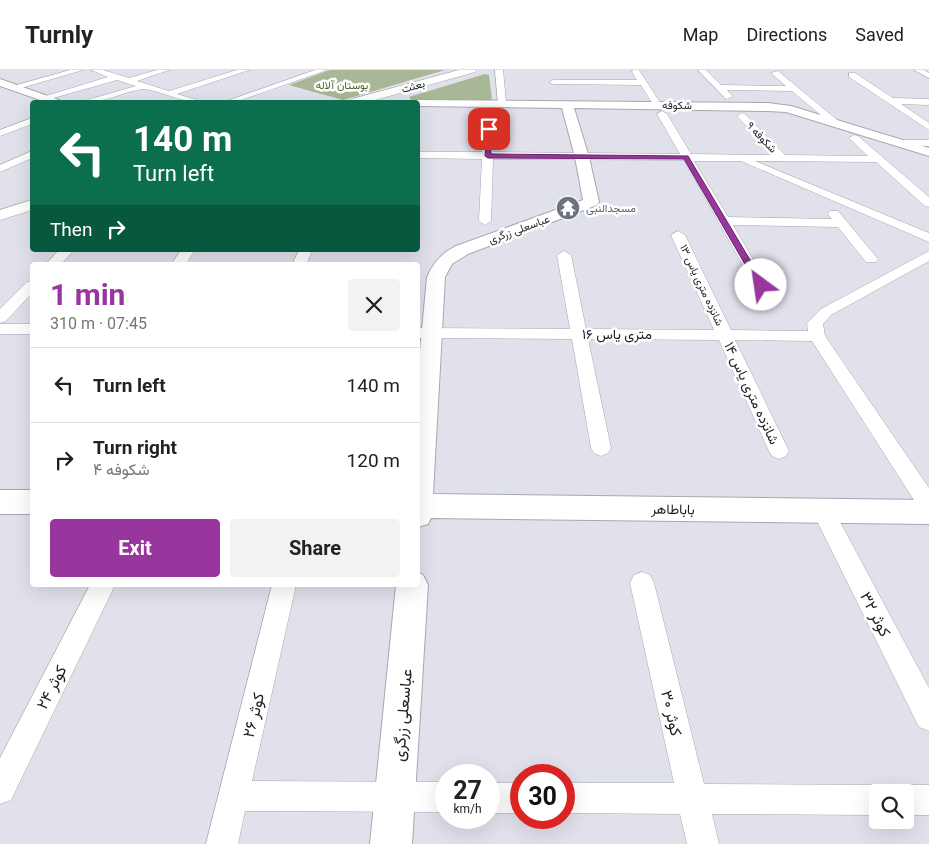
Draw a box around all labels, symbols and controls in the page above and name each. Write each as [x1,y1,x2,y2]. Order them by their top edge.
text: Turnly [25,21,93,49]
text: Map [683,24,718,45]
text: Directions [746,24,827,45]
text: Saved [855,24,904,45]
street label: بعثت [400,77,426,96]
park label: بوستان آلاله [316,79,368,92]
street label: شکوفه [662,99,692,112]
pin [468,108,510,150]
icon: arrive [475,115,503,143]
text: 140 m [133,119,232,160]
street label: شکوفه ۹ [744,119,780,156]
icon: left [50,120,115,185]
text: Turn left [133,161,214,186]
temple icon: مسجدالنبی [555,195,581,221]
place label: مسجدالنبی [586,202,636,215]
street label: عباسعلی زرگری [487,212,552,247]
icon: right [102,215,130,243]
text: Then [50,218,92,241]
street label: شانزده متری یاس ۱۳ [677,242,726,328]
position arrow [734,258,786,310]
text: 1 min [50,277,125,312]
button: close [348,279,400,331]
text: 310 m · 07:45 [50,314,147,333]
street label: ۱۶ متری یاس [582,326,652,343]
street label: شانزده متری یاس ۱۴ [720,339,783,447]
icon: left [50,371,78,399]
text: Turn left [93,374,166,397]
text: 140 m [347,374,400,397]
text: Turn right [93,436,177,459]
icon: right [50,446,78,474]
text: 120 m [347,449,400,472]
text: شکوفه ۴ [93,460,150,479]
street label: باباطاهر [650,501,695,518]
button: Exit [50,519,220,577]
button: Share [230,519,400,577]
street label: کوثر ۳۲ [855,588,895,640]
street label: کوثر ۲۴ [32,662,71,713]
street label: عباسعلی زرگری [389,668,417,762]
street label: کوثر ۳۰ [656,688,686,738]
street label: کوثر ۲۶ [239,691,269,740]
speed limit sign: 30 [510,764,575,829]
text: 27 [453,776,482,805]
map controls [869,784,914,829]
button: search [869,784,914,829]
text: km/h [453,802,482,816]

